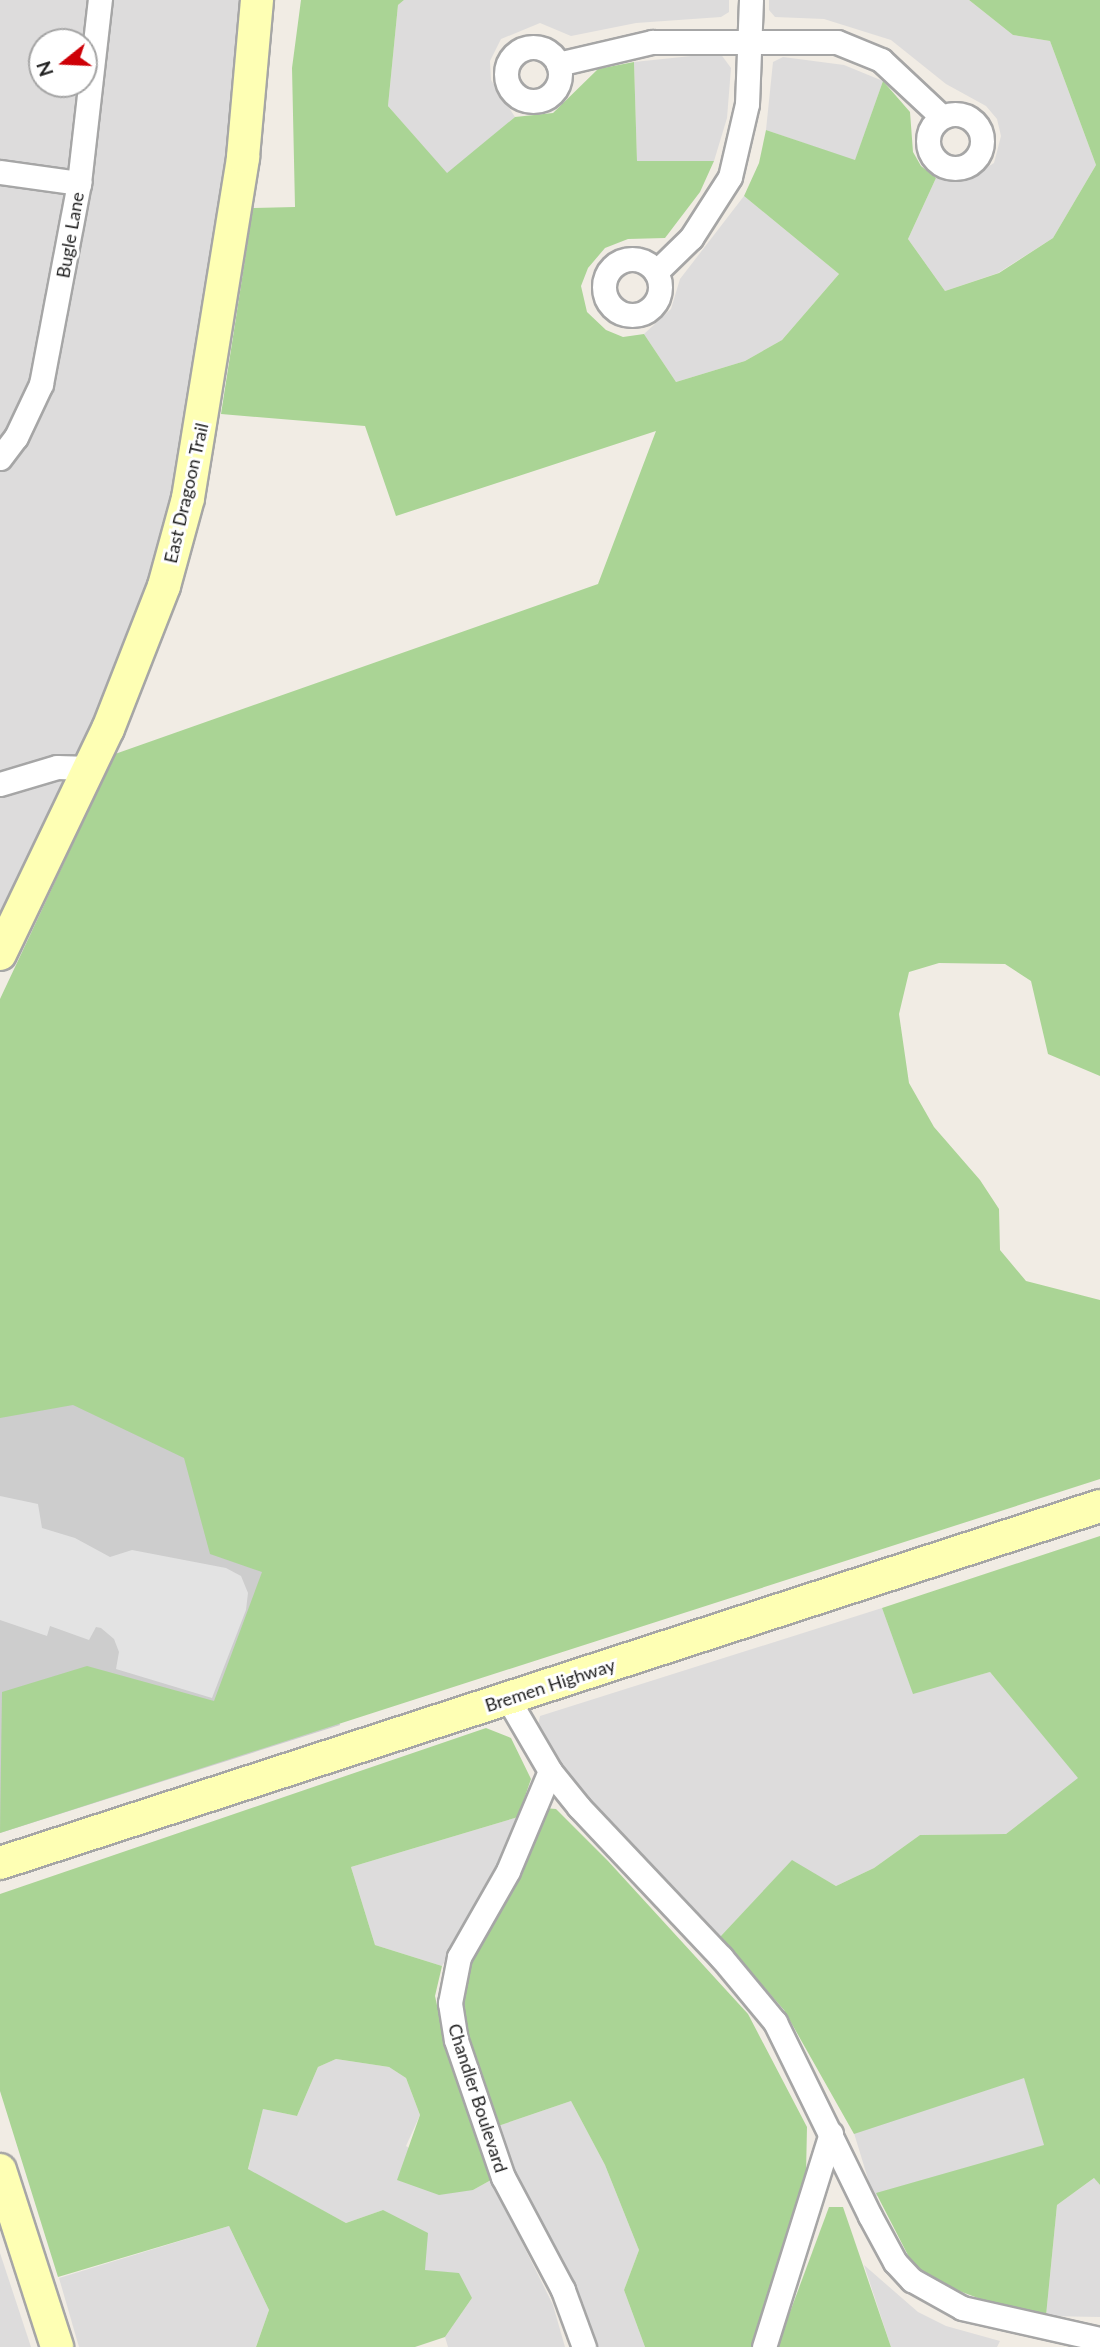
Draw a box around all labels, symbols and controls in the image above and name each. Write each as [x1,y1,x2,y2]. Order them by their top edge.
north arrow [28,28,98,98]
text: N [31,59,58,80]
street label: Bugle Lane [52,190,88,280]
street label: East Dragoon Trail [159,421,213,565]
street label: Bremen Highway [482,1654,618,1716]
street label: Chandler Boulevard [444,2021,512,2175]

